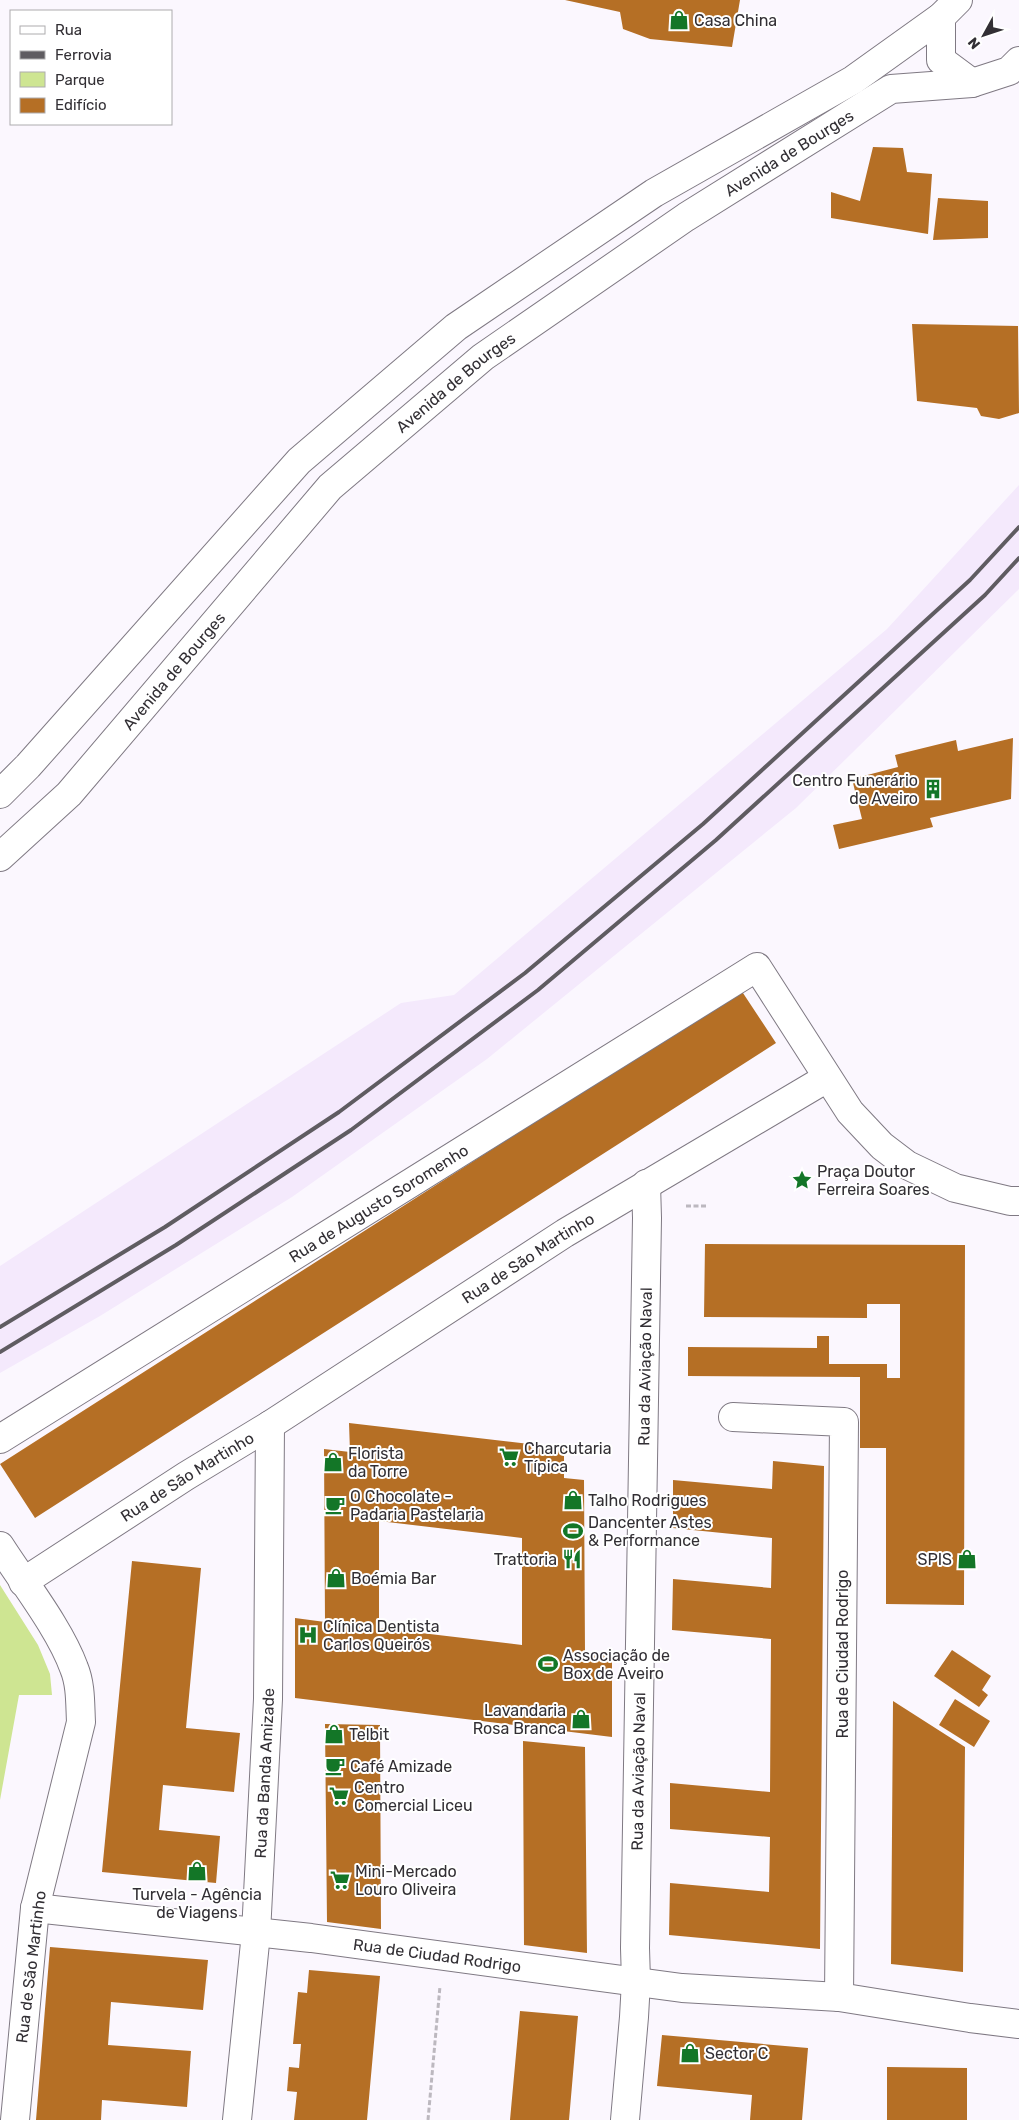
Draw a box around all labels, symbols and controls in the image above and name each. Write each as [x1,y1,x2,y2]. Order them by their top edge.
shop icon: Casa China [668,9,690,31]
legend [10,10,172,125]
north arrow [959,10,1009,60]
place label: Casa China [694,11,777,30]
text: Rua [55,21,82,39]
text: N [965,34,984,52]
text: Ferrovia [55,46,112,64]
text: Parque [55,71,105,89]
text: Edifício [55,96,107,114]
street label: Avenida de Bourges [721,105,857,200]
street label: Avenida de Bourges [392,328,519,436]
street label: Avenida de Bourges [118,608,229,734]
place label: Centro Funerário de Aveiro [792,771,918,808]
building icon: Centro Funerário de Aveiro [922,778,944,800]
street label: Rua de Augusto Soromenho [285,1140,472,1266]
place label: Praça Doutor Ferreira Soares [817,1162,930,1199]
place icon: Praça Doutor Ferreira Soares [791,1169,813,1191]
street label: Rua de São Martinho [458,1208,598,1307]
street label: Rua da Aviação Naval [634,1287,655,1446]
street label: Rua de São Martinho [117,1428,257,1526]
place label: Charcutaria Típica [524,1439,612,1476]
place label: Florista da Torre [348,1444,408,1481]
supermarket icon: Charcutaria Típica [498,1446,520,1468]
shop icon: Florista da Torre [322,1451,344,1473]
place label: O Chocolate - Padaria Pastelaria [350,1487,484,1524]
shop icon: Talho Rodrigues [562,1489,584,1511]
place label: Talho Rodrigues [588,1491,707,1510]
cafe icon: O Chocolate - Padaria Pastelaria [324,1494,346,1516]
place label: Dancenter Astes & Performance [588,1513,712,1550]
sports icon: Dancenter Astes & Performance [562,1520,584,1542]
restaurant icon: Trattoria [561,1548,583,1570]
shop icon: SPIS [956,1548,978,1570]
place label: Trattoria [494,1550,557,1569]
place label: SPIS [917,1550,952,1569]
shop icon: Boémia Bar [325,1567,347,1589]
place label: Boémia Bar [351,1569,436,1588]
street label: Rua de Ciudad Rodrigo [833,1570,852,1739]
place label: Clínica Dentista Carlos Queirós [323,1617,440,1654]
hospital icon: Clínica Dentista Carlos Queirós [297,1624,319,1646]
place label: Associação de Box de Aveiro [563,1646,670,1683]
sports icon: Associação de Box de Aveiro [537,1653,559,1675]
street label: Rua da Banda Amizade [250,1688,278,1859]
street label: Rua da Aviação Naval [627,1692,649,1851]
place label: Lavandaria Rosa Branca [473,1701,566,1738]
shop icon: Lavandaria Rosa Branca [570,1708,592,1730]
shop icon: Telbit [323,1723,345,1745]
place label: Telbit [349,1725,389,1744]
cafe icon: Café Amizade [324,1755,346,1777]
place label: Café Amizade [350,1757,452,1776]
place label: Centro Comercial Liceu [354,1778,473,1815]
supermarket icon: Centro Comercial Liceu [328,1785,350,1807]
shop icon: Turvela - Agência de Viagens [186,1860,208,1882]
place label: Mini-Mercado Louro Oliveira [355,1862,457,1899]
supermarket icon: Mini-Mercado Louro Oliveira [329,1869,351,1891]
place label: Turvela - Agência de Viagens [132,1885,262,1922]
street label: Rua de São Martinho [12,1890,50,2044]
street label: Rua de Ciudad Rodrigo [352,1934,522,1976]
shop icon: Sector C [679,2042,701,2064]
place label: Sector C [705,2044,768,2063]

